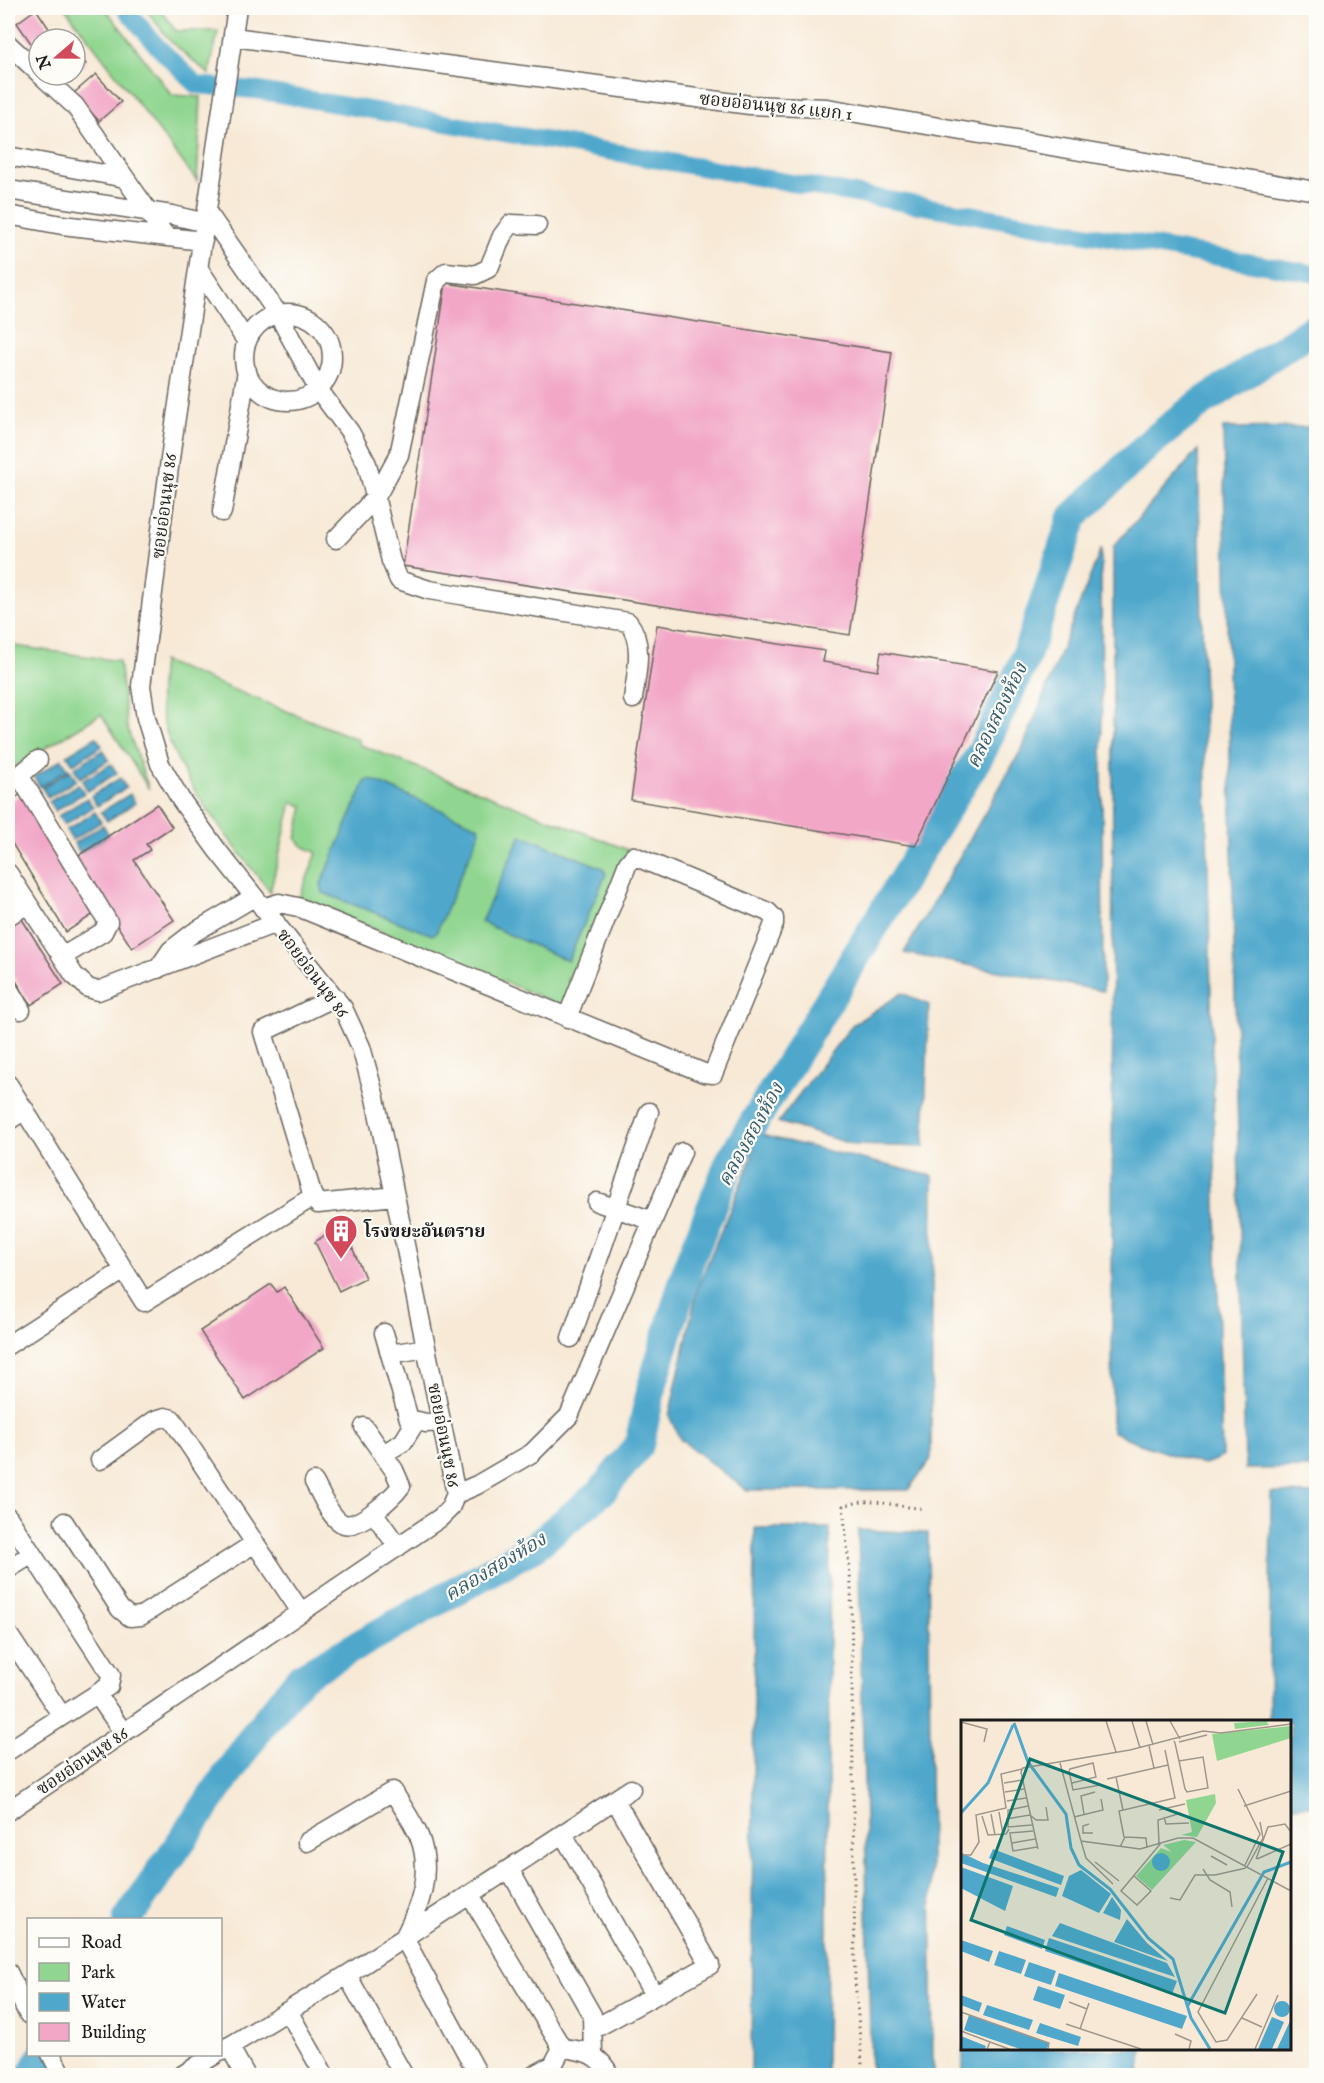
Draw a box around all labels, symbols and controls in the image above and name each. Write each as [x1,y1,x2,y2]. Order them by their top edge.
north arrow [27,27,87,87]
text: N [33,51,57,72]
street label: ซอยอ่อนนุช 86 แยก 1 [698,88,854,127]
street label: ซอยอ่อนนุช 86 [148,452,183,560]
water label: คลองสองห้อง [961,658,1034,773]
street label: ซอยอ่อนนุช 86 [271,925,353,1023]
water label: คลองสองห้อง [713,1078,790,1191]
building icon: โรงขยะอันตราย [323,1213,359,1260]
place label: โรงขยะอันตราย [363,1219,485,1244]
street label: ซอยอ่อนนุช 86 [421,1381,464,1490]
water label: คลองสองห้อง [440,1527,552,1607]
inset map [961,1720,1291,2050]
street label: ซอยอ่อนนุช 86 [33,1723,133,1801]
legend [27,1918,222,2056]
text: Road [81,1932,122,1955]
text: Park [81,1962,116,1985]
text: Water [81,1992,126,2015]
text: Building [81,2022,146,2045]

